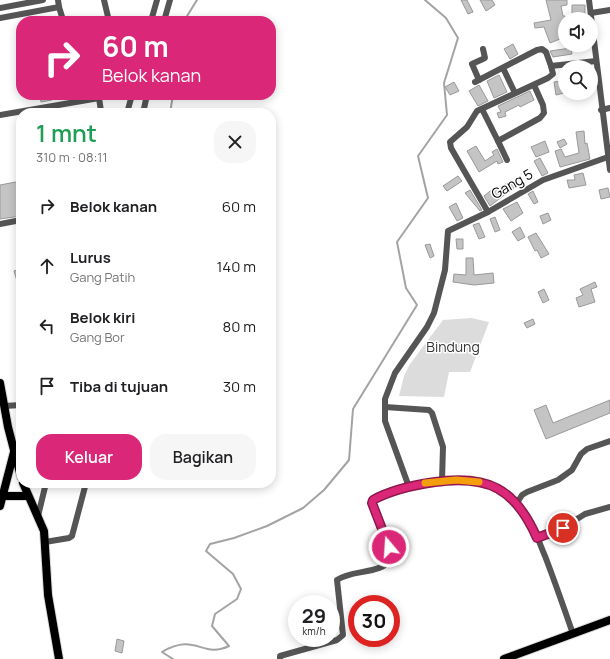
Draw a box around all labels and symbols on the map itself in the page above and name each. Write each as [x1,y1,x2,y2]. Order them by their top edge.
street label: Gang 5 [487,164,536,203]
park label: Bindung [426,337,480,356]
pin [546,511,580,545]
position arrow [368,526,410,568]
speed limit sign: 30 [348,595,400,647]

